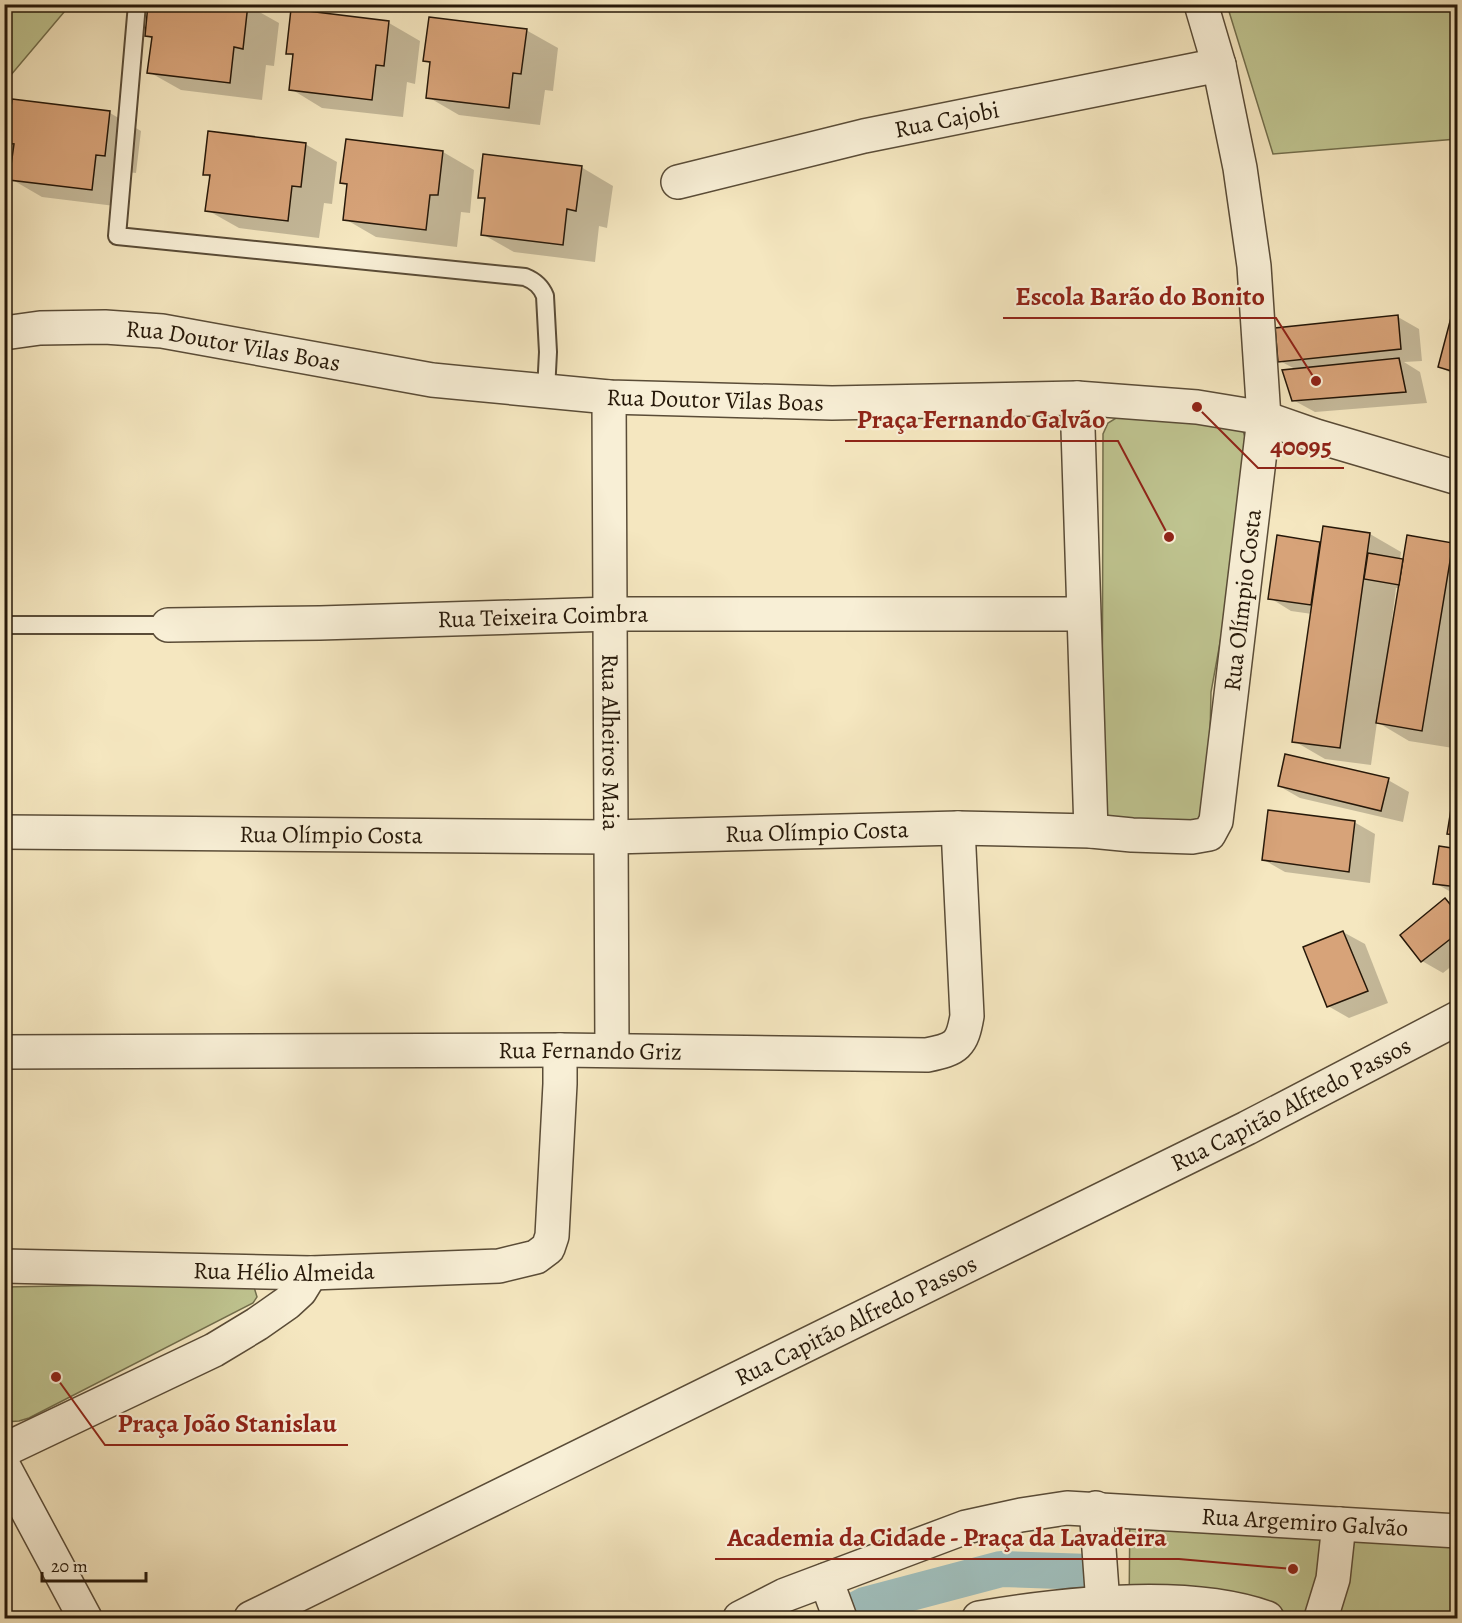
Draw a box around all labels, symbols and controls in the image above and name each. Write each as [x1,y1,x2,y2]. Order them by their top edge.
street label: Rua Cajobi [892,93,1002,146]
callout: Escola Barão do Bonito [1003,274,1276,318]
text: Escola Barão do Bonito [1015,279,1265,314]
street label: Rua Doutor Vilas Boas [125,313,343,379]
street label: Rua Doutor Vilas Boas [606,381,824,419]
callout: Praça Fernando Galvão [845,397,1118,441]
text: Praça Fernando Galvão [857,402,1105,437]
callout: 40095 [1258,424,1344,468]
text: 40095 [1270,429,1332,464]
street label: Rua Olímpio Costa [1216,506,1269,693]
street label: Rua Teixeira Coimbra [437,598,649,635]
street label: Rua Alheiros Maia [594,653,627,832]
street label: Rua Olímpio Costa [725,813,910,850]
street label: Rua Olímpio Costa [239,818,424,851]
street label: Rua Capitão Alfredo Passos [1165,1029,1417,1179]
street label: Rua Fernando Griz [498,1034,682,1068]
street label: Rua Capitão Alfredo Passos [729,1247,982,1394]
street label: Rua Hélio Almeida [193,1254,376,1289]
callout: Praça João Stanislau [105,1401,348,1445]
text: Praça João Stanislau [117,1406,337,1441]
street label: Rua Argemiro Galvão [1201,1500,1409,1544]
callout: Academia da Cidade - Praça da Lavadeira [715,1515,1179,1559]
text: Academia da Cidade - Praça da Lavadeira [726,1520,1167,1555]
scale bar [42,1545,146,1583]
text: 20 m [51,1554,88,1578]

